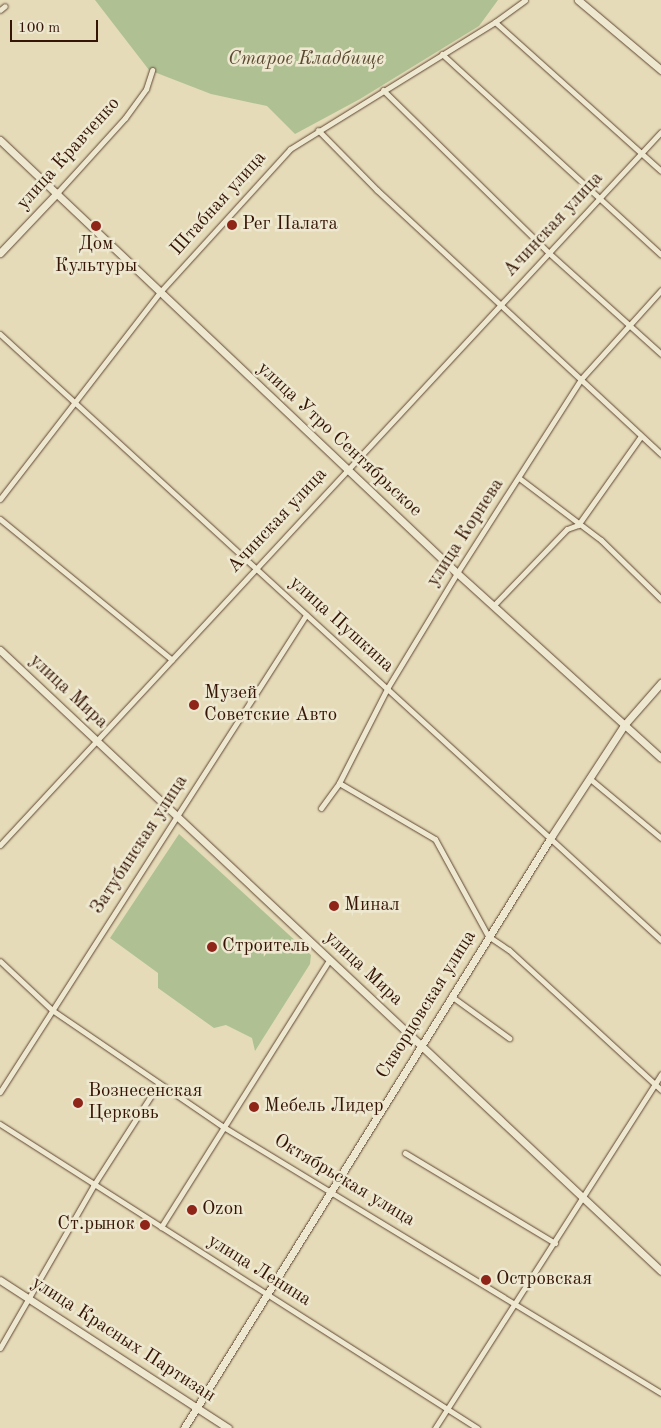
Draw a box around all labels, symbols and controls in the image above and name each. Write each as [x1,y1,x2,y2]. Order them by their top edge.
scale bar [12,10,100,42]
text: 100 m [18,21,60,36]
park label: Старое Кладбище [228,49,384,71]
street label: улица Кравченко [12,93,126,215]
street label: Штабная улица [166,147,272,261]
street label: Ачинская улица [499,168,609,282]
place label: Рег Палата [242,214,338,236]
marker: Рег Палата [226,219,238,231]
marker: Дом Культуры [90,220,102,232]
place label: Дом Культуры [55,234,137,278]
street label: улица Утро Сентябрьское [252,358,426,522]
street label: Ачинская улица [223,464,333,578]
street label: улица Корнева [422,475,510,591]
street label: улица Пушкина [284,572,398,678]
street label: улица Мира [24,650,112,734]
place label: Музей Советские Авто [204,683,337,727]
marker: Музей Советские Авто [188,699,200,711]
street label: Затубинская улица [87,771,193,919]
place label: Минал [344,895,400,917]
marker: Минал [328,900,340,912]
street label: улица Мира [319,927,407,1011]
street label: Скворцовская улица [372,927,482,1083]
place label: Строитель [222,936,309,958]
marker: Строитель [206,941,218,953]
place label: Вознесенская Церковь [88,1081,202,1125]
place label: Мебель Лидер [264,1096,383,1118]
marker: Вознесенская Церковь [72,1097,84,1109]
marker: Мебель Лидер [248,1101,260,1113]
street label: Октябрьская улица [269,1130,419,1232]
place label: Ozon [202,1199,243,1221]
marker: Ozon [186,1204,198,1216]
place label: Ст.рынок [57,1214,135,1236]
marker: Ст.рынок [139,1219,151,1231]
street label: улица Ленина [203,1230,315,1312]
place label: Островская [496,1269,592,1291]
street label: улица Красных Партизан [27,1272,219,1408]
marker: Островская [480,1274,492,1286]

